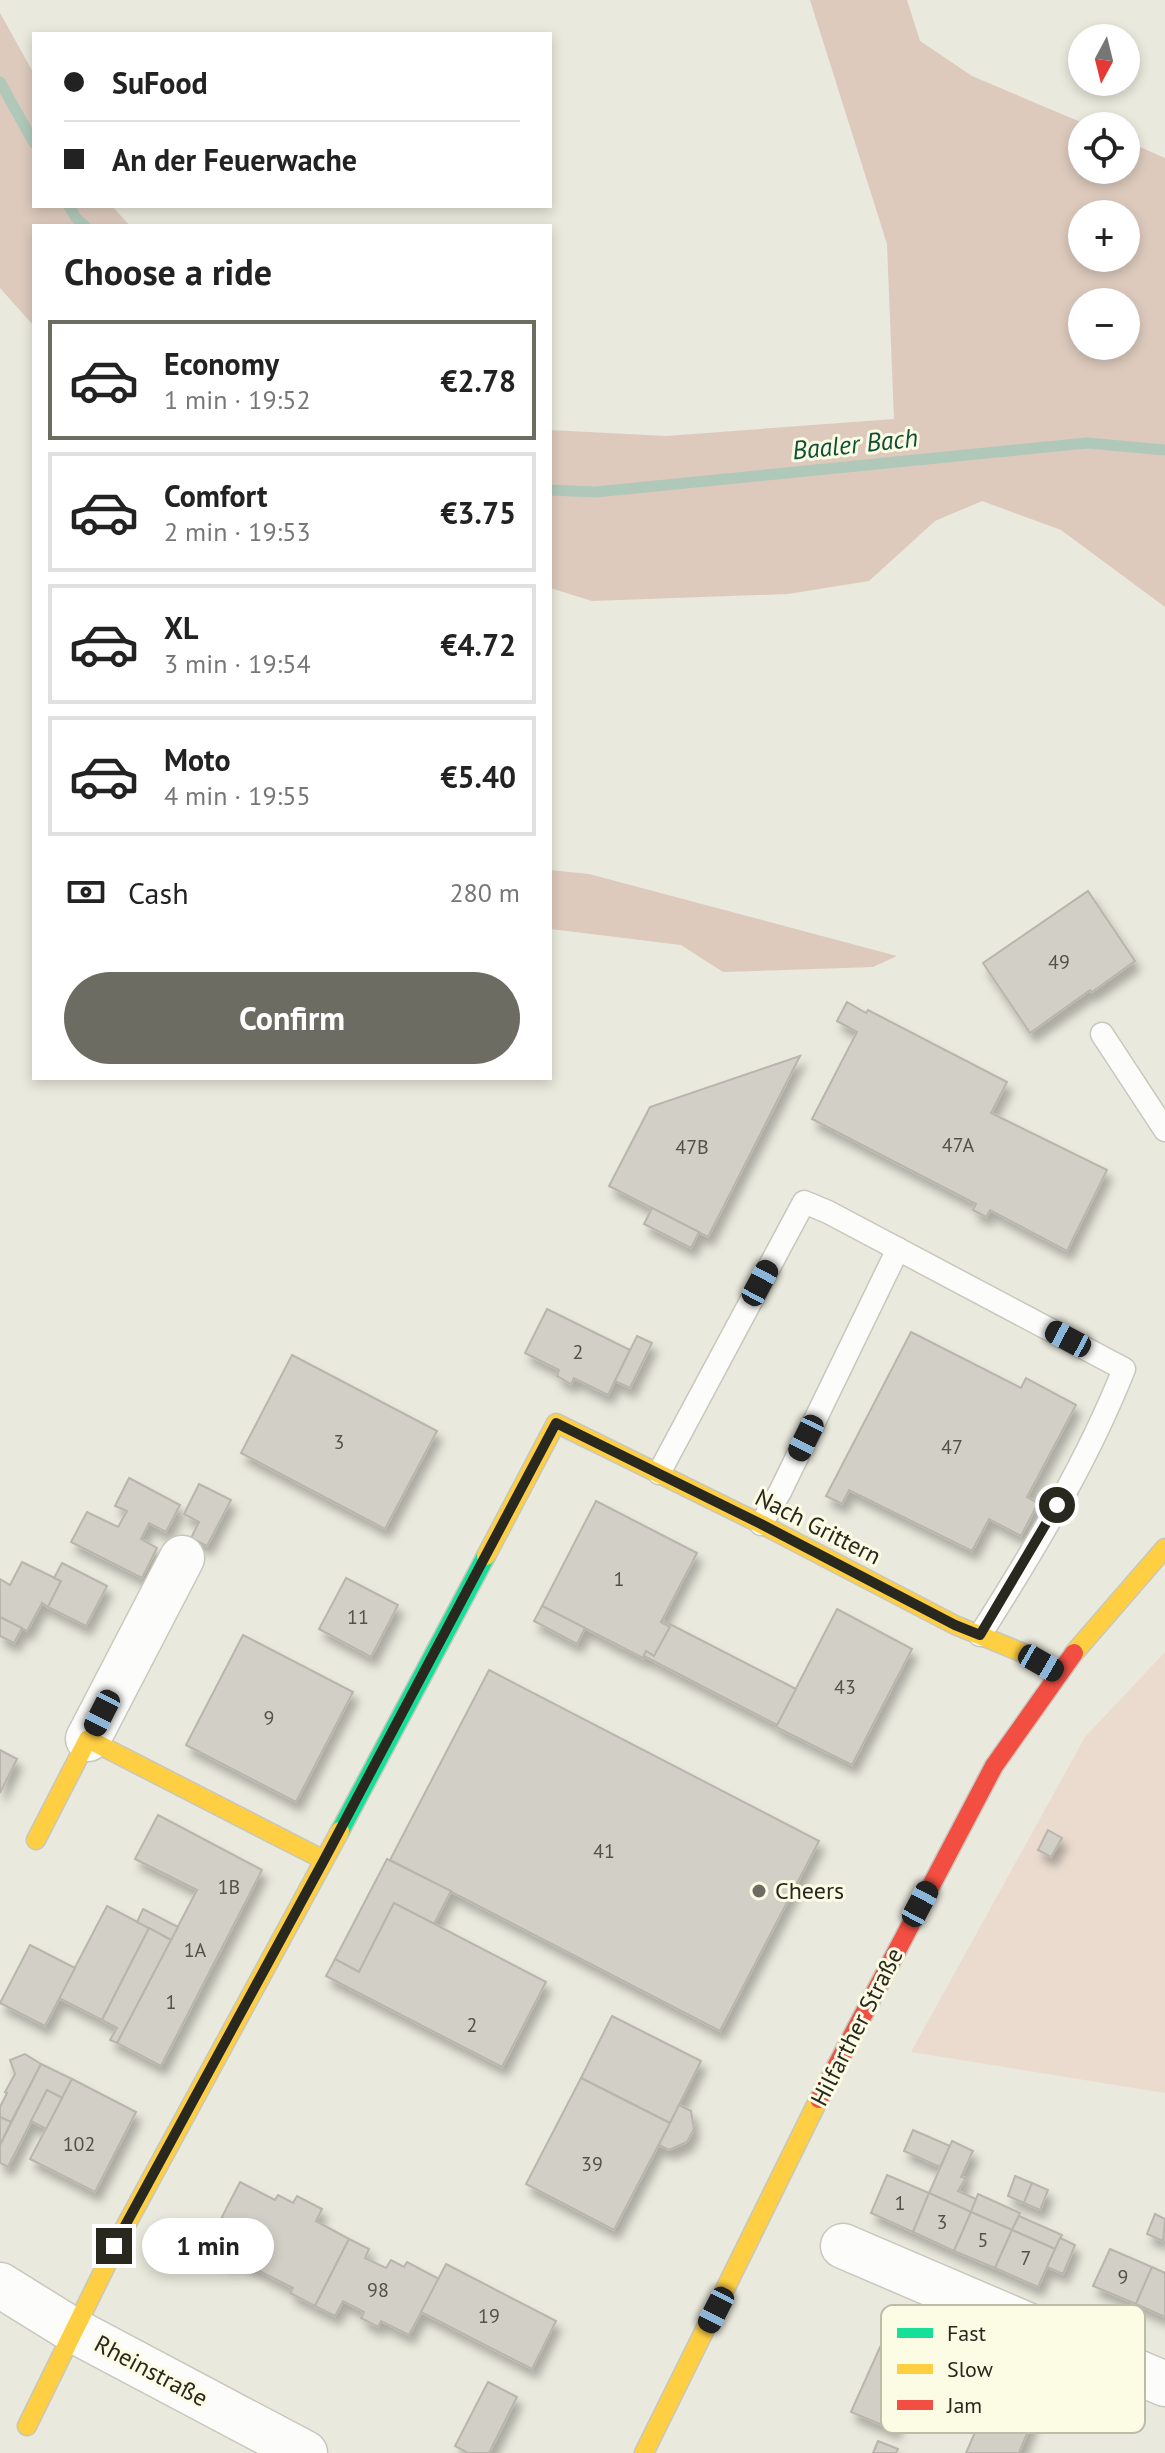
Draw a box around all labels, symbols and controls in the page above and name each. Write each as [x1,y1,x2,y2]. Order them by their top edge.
north arrow [1068,24,1140,96]
map controls [1068,24,1140,360]
text: SuFood [112,63,208,102]
button: locate [1068,112,1140,184]
text: An der Feuerwache [112,140,357,179]
button: + [1068,200,1140,272]
text: Choose a ride [64,248,272,295]
button: − [1068,288,1140,360]
icon: car [68,344,140,416]
text: Economy [164,344,279,383]
text: €2.78 [441,361,516,400]
text: 1 min · 19:52 [164,383,311,416]
water label: Baaler Bach [791,421,919,467]
icon: car [68,476,140,548]
text: Comfort [164,476,267,515]
text: €3.75 [441,493,516,532]
text: 2 min · 19:53 [164,515,311,548]
icon: car [68,608,140,680]
text: XL [164,608,198,647]
text: €4.72 [441,625,516,664]
text: 3 min · 19:54 [164,647,311,680]
icon: car [68,740,140,812]
text: Moto [164,740,231,779]
text: €5.40 [441,757,516,796]
text: 4 min · 19:55 [164,779,311,812]
icon: cash [64,870,108,914]
text: Cash [128,873,189,912]
text: 280 m [449,876,520,909]
house number: 49 [1048,949,1070,975]
button: Confirm [64,972,520,1064]
house number: 47A [942,1132,974,1158]
house number: 47B [675,1134,709,1160]
car [738,1256,782,1310]
car [1041,1317,1095,1361]
house number: 2 [573,1339,583,1365]
car [785,1411,827,1465]
house number: 3 [334,1429,344,1455]
house number: 47 [941,1434,963,1460]
street label: Nach Grittern [750,1482,886,1572]
route start [1039,1487,1075,1523]
house number: 1 [614,1566,624,1592]
house number: 11 [347,1604,369,1630]
car [1014,1641,1068,1685]
house number: 43 [834,1674,856,1700]
car [80,1686,124,1740]
house number: 9 [264,1705,274,1731]
house number: 41 [593,1838,615,1864]
house number: 1B [218,1874,240,1900]
place label: Cheers [775,1875,844,1906]
car [898,1877,942,1931]
marker: Cheers [750,1882,768,1900]
house number: 1A [184,1937,207,1963]
street label: Hilfarther Straße [803,1942,910,2111]
house number: 1 [166,1989,176,2015]
house number: 2 [467,2012,477,2038]
house number: 102 [63,2131,95,2157]
house number: 39 [581,2151,603,2177]
house number: 1 [895,2190,905,2216]
house number: 3 [937,2209,947,2235]
callout: 1 min [142,2218,274,2274]
house number: 5 [978,2227,988,2253]
route end [96,2228,132,2264]
text: 1 min [176,2229,240,2262]
house number: 7 [1021,2245,1031,2271]
house number: 9 [1118,2264,1128,2290]
house number: 98 [367,2277,389,2303]
car [694,2283,738,2337]
house number: 19 [478,2303,500,2329]
legend [881,2305,1145,2433]
text: Fast [947,2319,987,2347]
street label: Rheinstraße [89,2328,213,2413]
text: Slow [947,2355,993,2383]
text: Jam [946,2391,982,2419]

